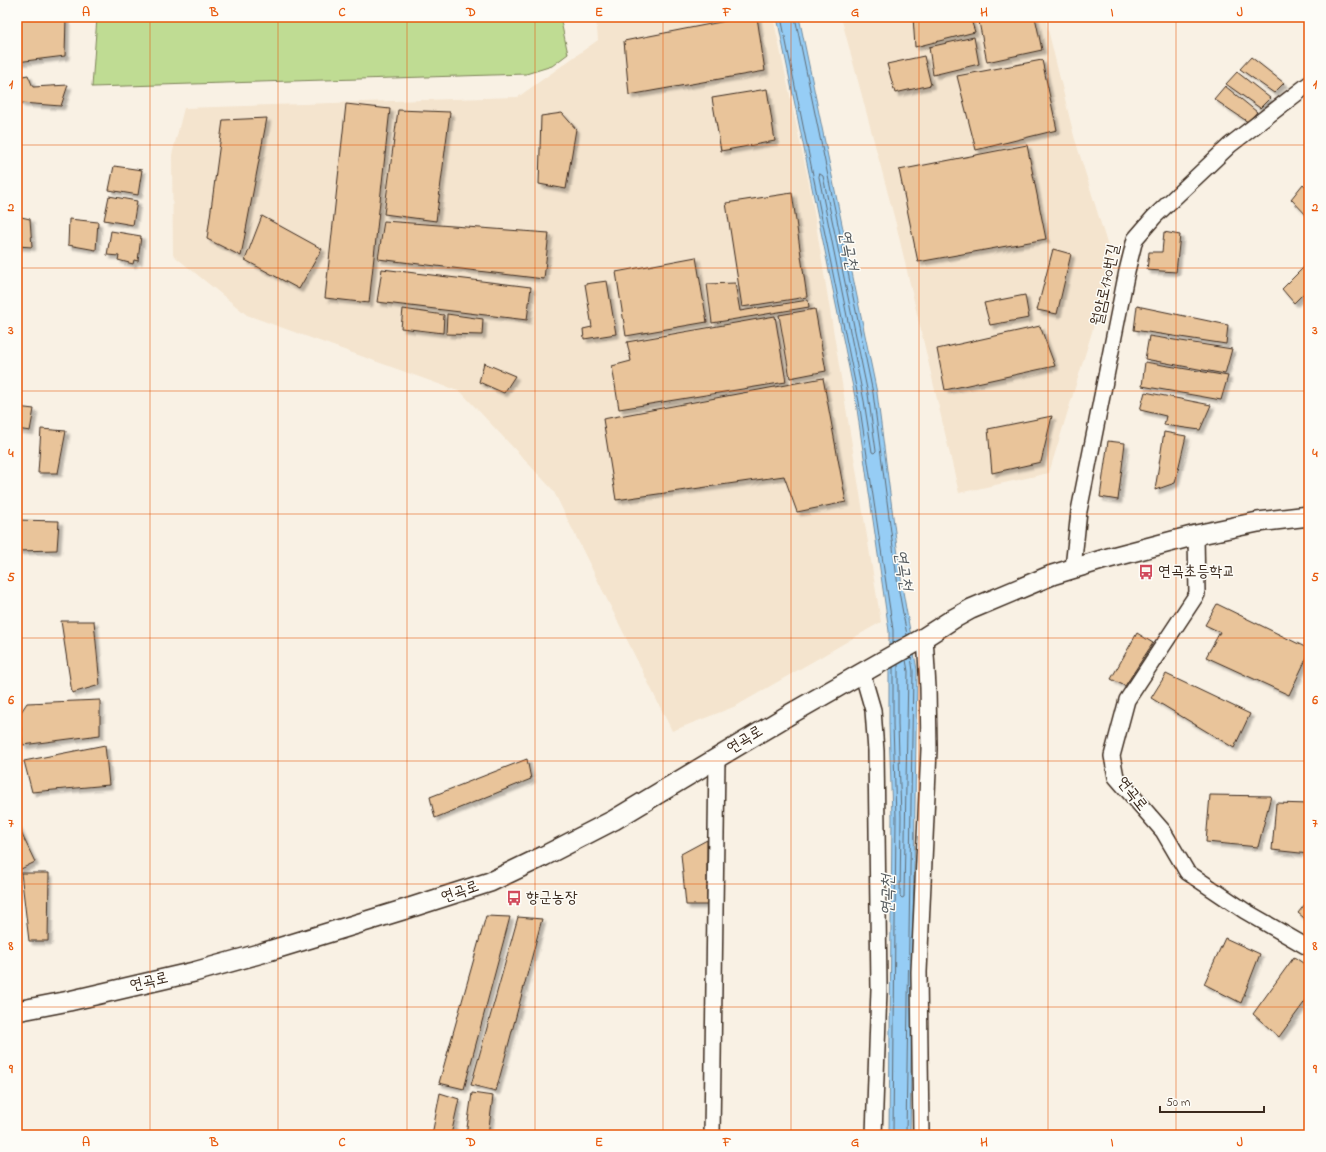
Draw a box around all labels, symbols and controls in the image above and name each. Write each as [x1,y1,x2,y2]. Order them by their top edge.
text: A [82,3,90,22]
text: B [209,3,219,22]
text: C [338,3,346,22]
text: D [465,3,476,22]
text: E [595,3,603,22]
text: F [722,3,732,22]
text: G [851,3,859,22]
text: H [980,3,988,22]
text: I [1110,3,1114,22]
text: J [1237,3,1243,22]
text: 1 [9,75,14,94]
text: 1 [1313,75,1318,94]
text: 2 [7,198,15,217]
text: 2 [1311,198,1319,217]
water label: 연곡천 [832,227,865,275]
street label: 월암로170번길 [1086,242,1126,328]
text: 3 [7,321,14,340]
text: 3 [1311,321,1318,340]
text: 4 [7,444,14,463]
text: 4 [1311,444,1318,463]
water label: 연곡천 [887,548,919,595]
place label: 연곡초등학교 [1158,560,1235,584]
bus stop icon: 연곡초등학교 [1137,563,1155,581]
text: 5 [7,568,15,587]
text: 5 [1311,568,1319,587]
text: 6 [7,691,14,710]
text: 6 [1311,691,1318,710]
street label: 연곡로 [722,720,768,760]
street label: 연곡로 [1111,771,1153,817]
text: 7 [8,814,14,833]
text: 7 [1312,814,1318,833]
water label: 연곡천 [875,872,901,916]
street label: 연곡로 [438,874,482,910]
place label: 향군농장 [526,886,578,910]
bus stop icon: 향군농장 [505,889,523,907]
text: 8 [8,937,14,956]
text: 8 [1312,937,1318,956]
street label: 연곡로 [127,966,171,998]
text: 9 [8,1060,14,1079]
text: 9 [1312,1060,1318,1079]
scale bar [1160,1088,1264,1114]
text: 50 m [1166,1094,1190,1112]
text: A [82,1133,90,1152]
text: B [209,1133,219,1152]
text: C [338,1133,346,1152]
text: D [465,1133,476,1152]
text: E [595,1133,603,1152]
text: F [722,1133,732,1152]
text: G [851,1133,859,1152]
text: H [980,1133,988,1152]
text: I [1110,1133,1114,1152]
text: J [1237,1133,1243,1152]

